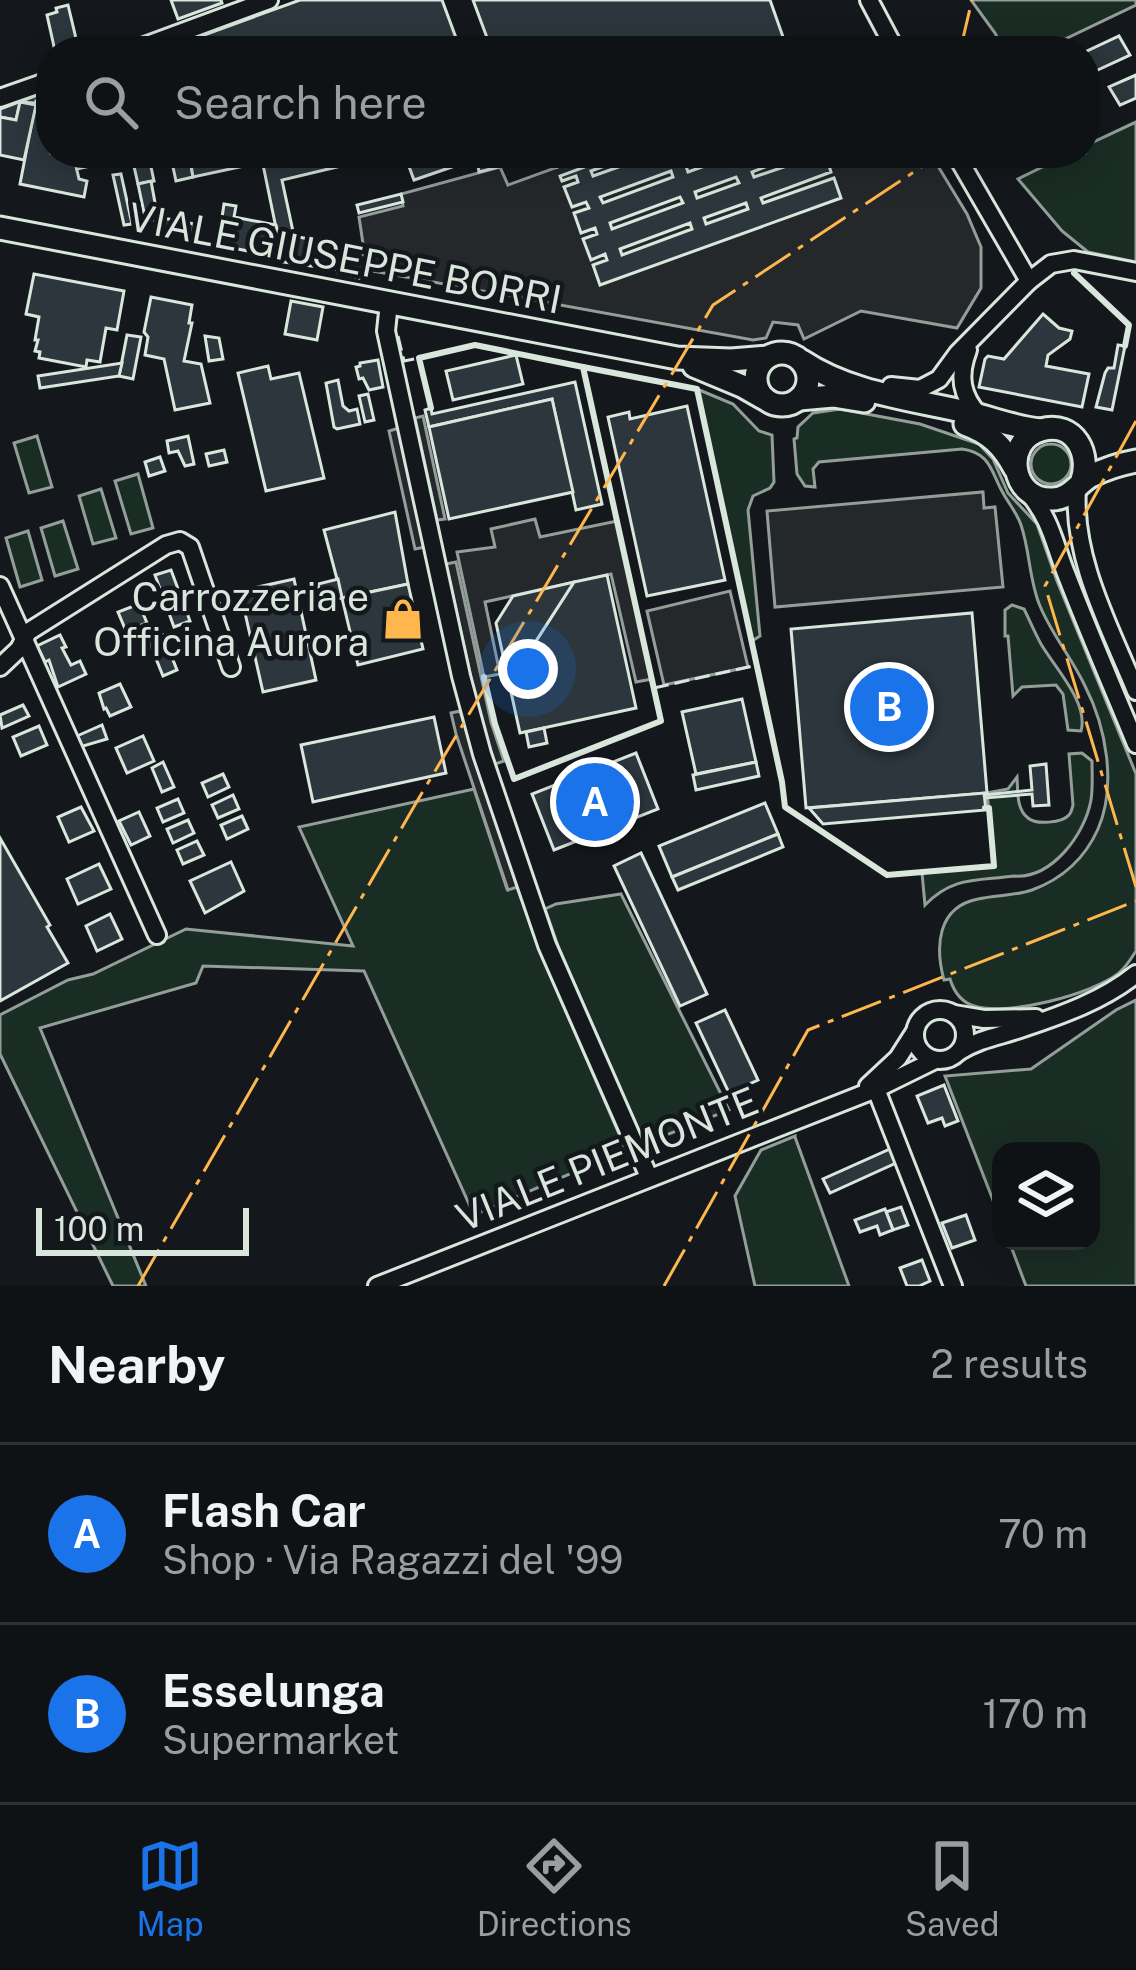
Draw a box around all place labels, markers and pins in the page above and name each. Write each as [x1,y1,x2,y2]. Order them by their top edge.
place label: Carrozzeria e Officina Aurora [93,574,369,665]
shop icon: Carrozzeria e Officina Aurora [380,596,426,642]
pin: B [850,662,928,752]
pin: A [556,757,634,847]

